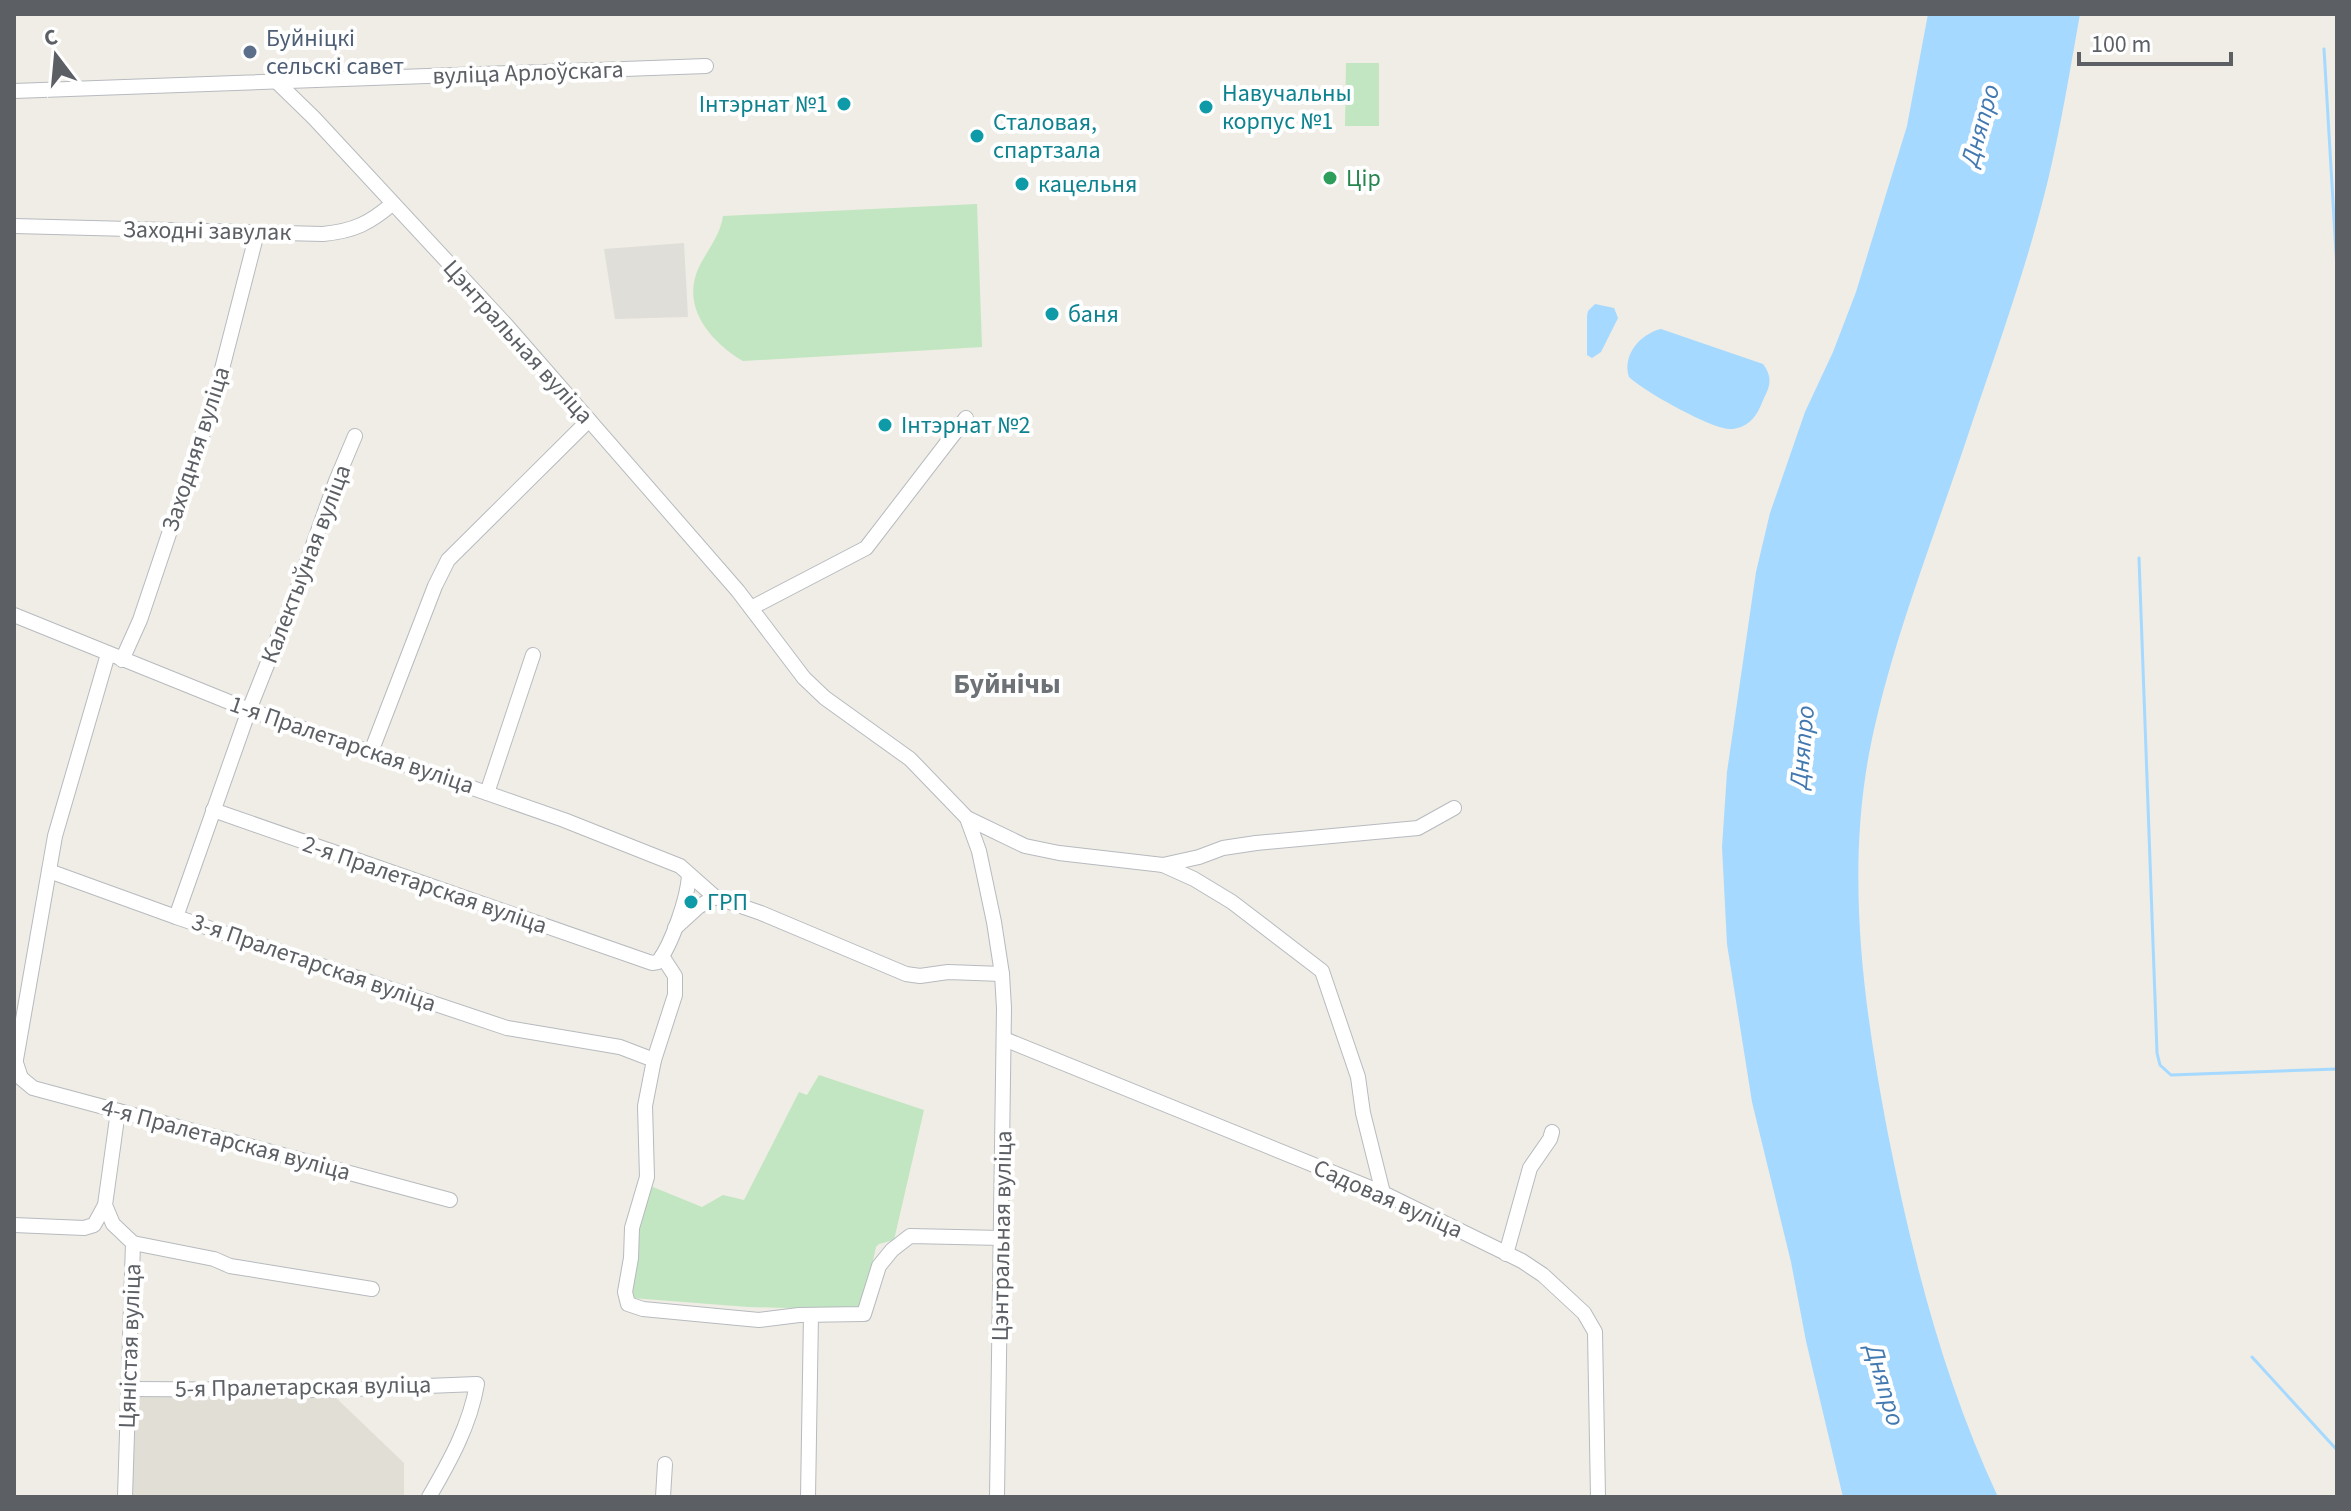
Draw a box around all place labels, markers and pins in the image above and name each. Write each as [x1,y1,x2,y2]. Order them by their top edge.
place label: Буйніцкі сельскі савет [266,21,404,84]
marker: Буйніцкі сельскі савет [241,43,259,61]
place label: Навучальны корпус №1 [1222,76,1352,139]
place label: Інтэрнат №1 [699,87,828,122]
marker: Інтэрнат №1 [835,95,853,113]
marker: Навучальны корпус №1 [1197,98,1215,116]
place label: Сталовая, спартзала [993,105,1101,168]
marker: Сталовая, спартзала [968,127,986,145]
place label: Цір [1346,161,1381,196]
place label: кацельня [1038,167,1137,202]
marker: Цір [1321,169,1339,187]
marker: кацельня [1013,175,1031,193]
place label: баня [1068,297,1119,332]
marker: баня [1043,305,1061,323]
place label: Інтэрнат №2 [901,408,1030,443]
marker: Інтэрнат №2 [876,416,894,434]
place label: ГРП [707,885,748,920]
marker: ГРП [682,893,700,911]

